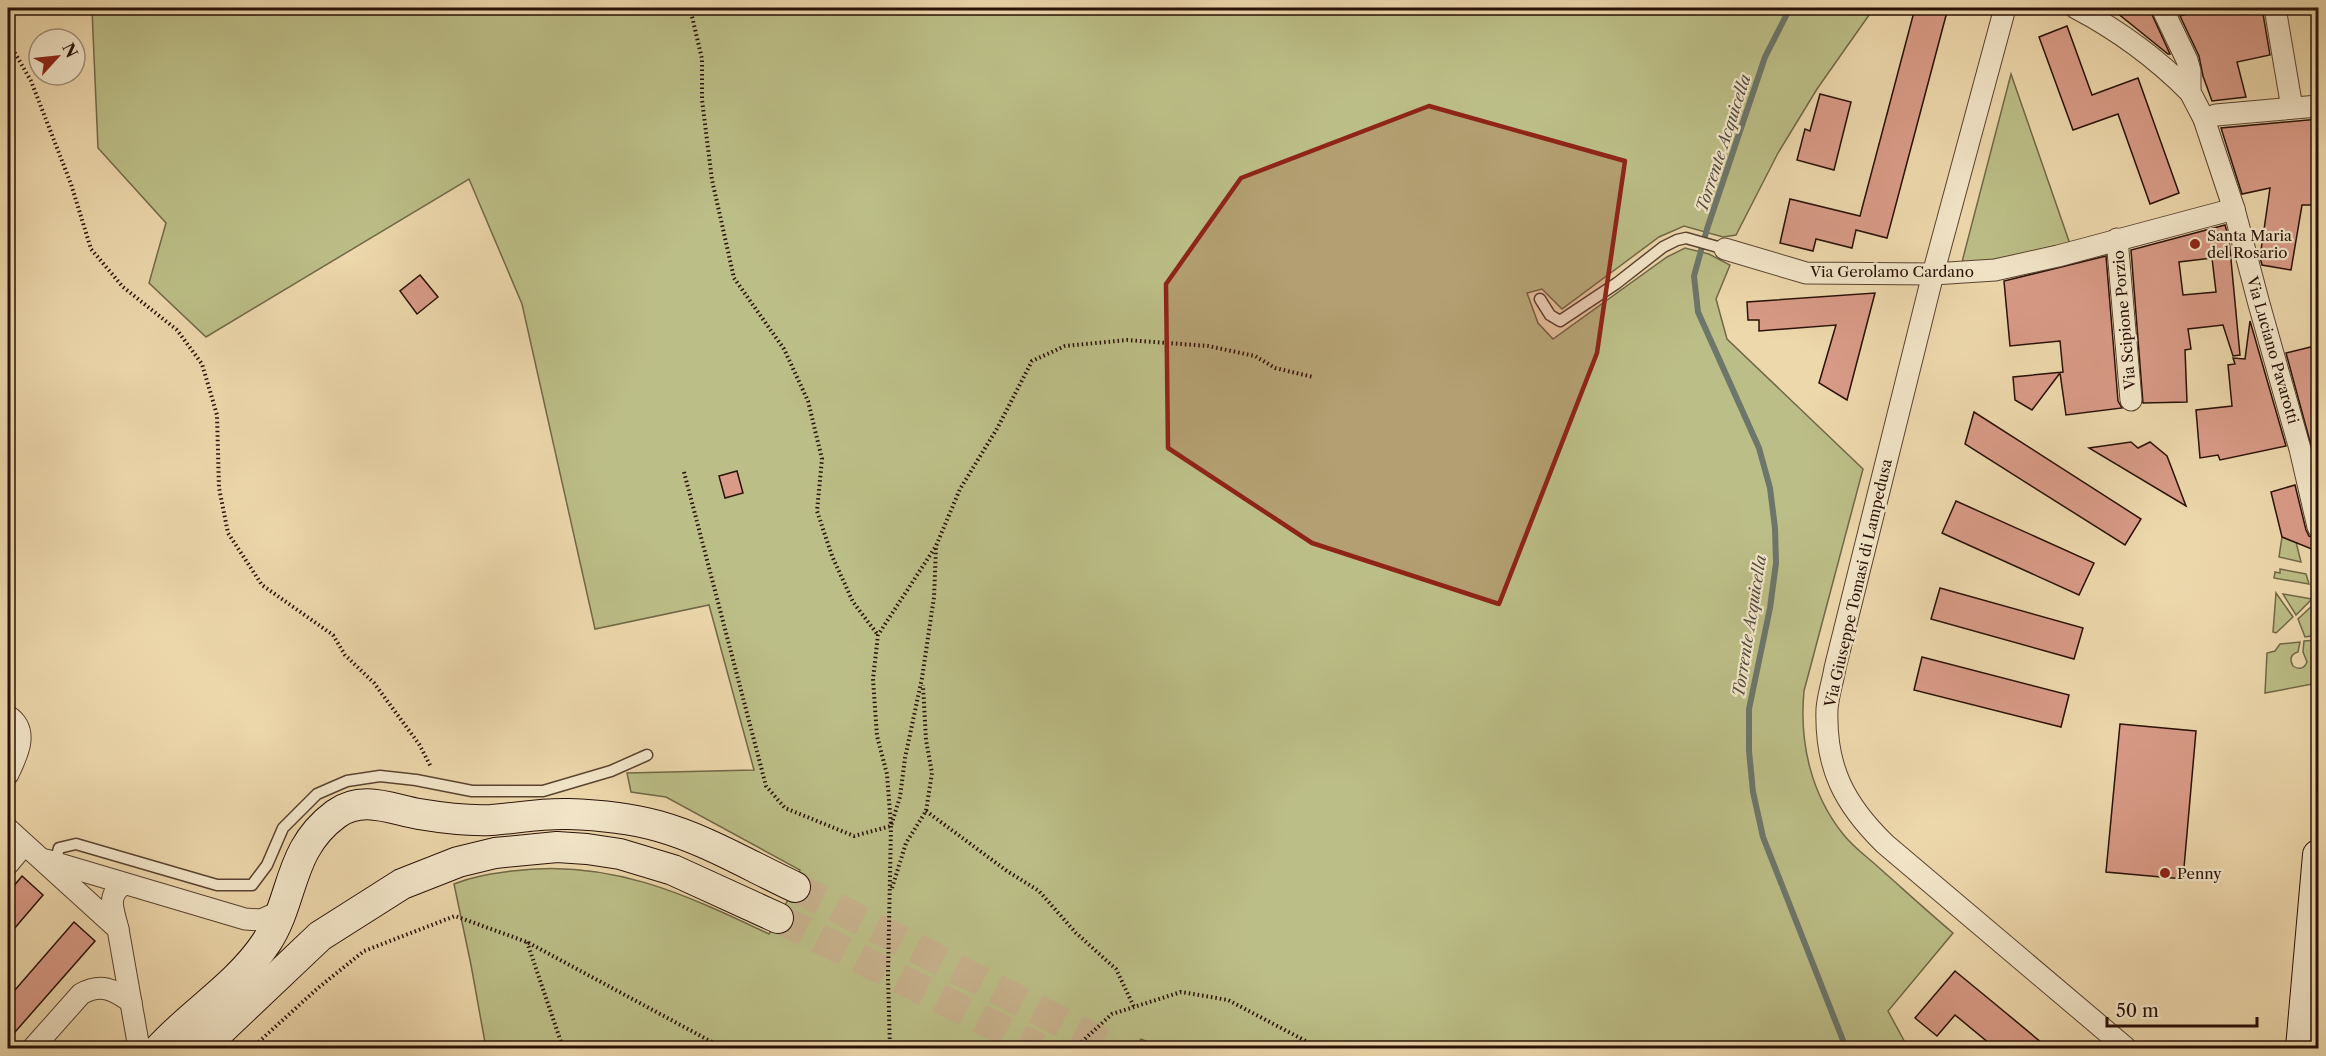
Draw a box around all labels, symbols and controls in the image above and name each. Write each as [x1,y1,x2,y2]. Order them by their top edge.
north arrow [27,27,87,87]
text: N [58,39,82,61]
water label: Torrente Acquicella [1691,71,1755,214]
place label: Santa Maria del Rosario [2207,226,2292,262]
marker: Santa Maria del Rosario [2188,237,2202,251]
street label: Via Scipione Porzio [2108,250,2140,391]
street label: Via Gerolamo Cardano [1809,262,1974,281]
street label: Via Luciano Pavarotti [2243,273,2303,426]
street label: Via Giuseppe Tomasi di Lampedusa [1820,457,1896,710]
water label: Torrente Acquicella [1728,553,1770,698]
place label: Penny [2177,864,2222,883]
marker: Penny [2158,866,2172,880]
scale bar [2107,990,2257,1028]
text: 50 m [2116,1000,2159,1022]

